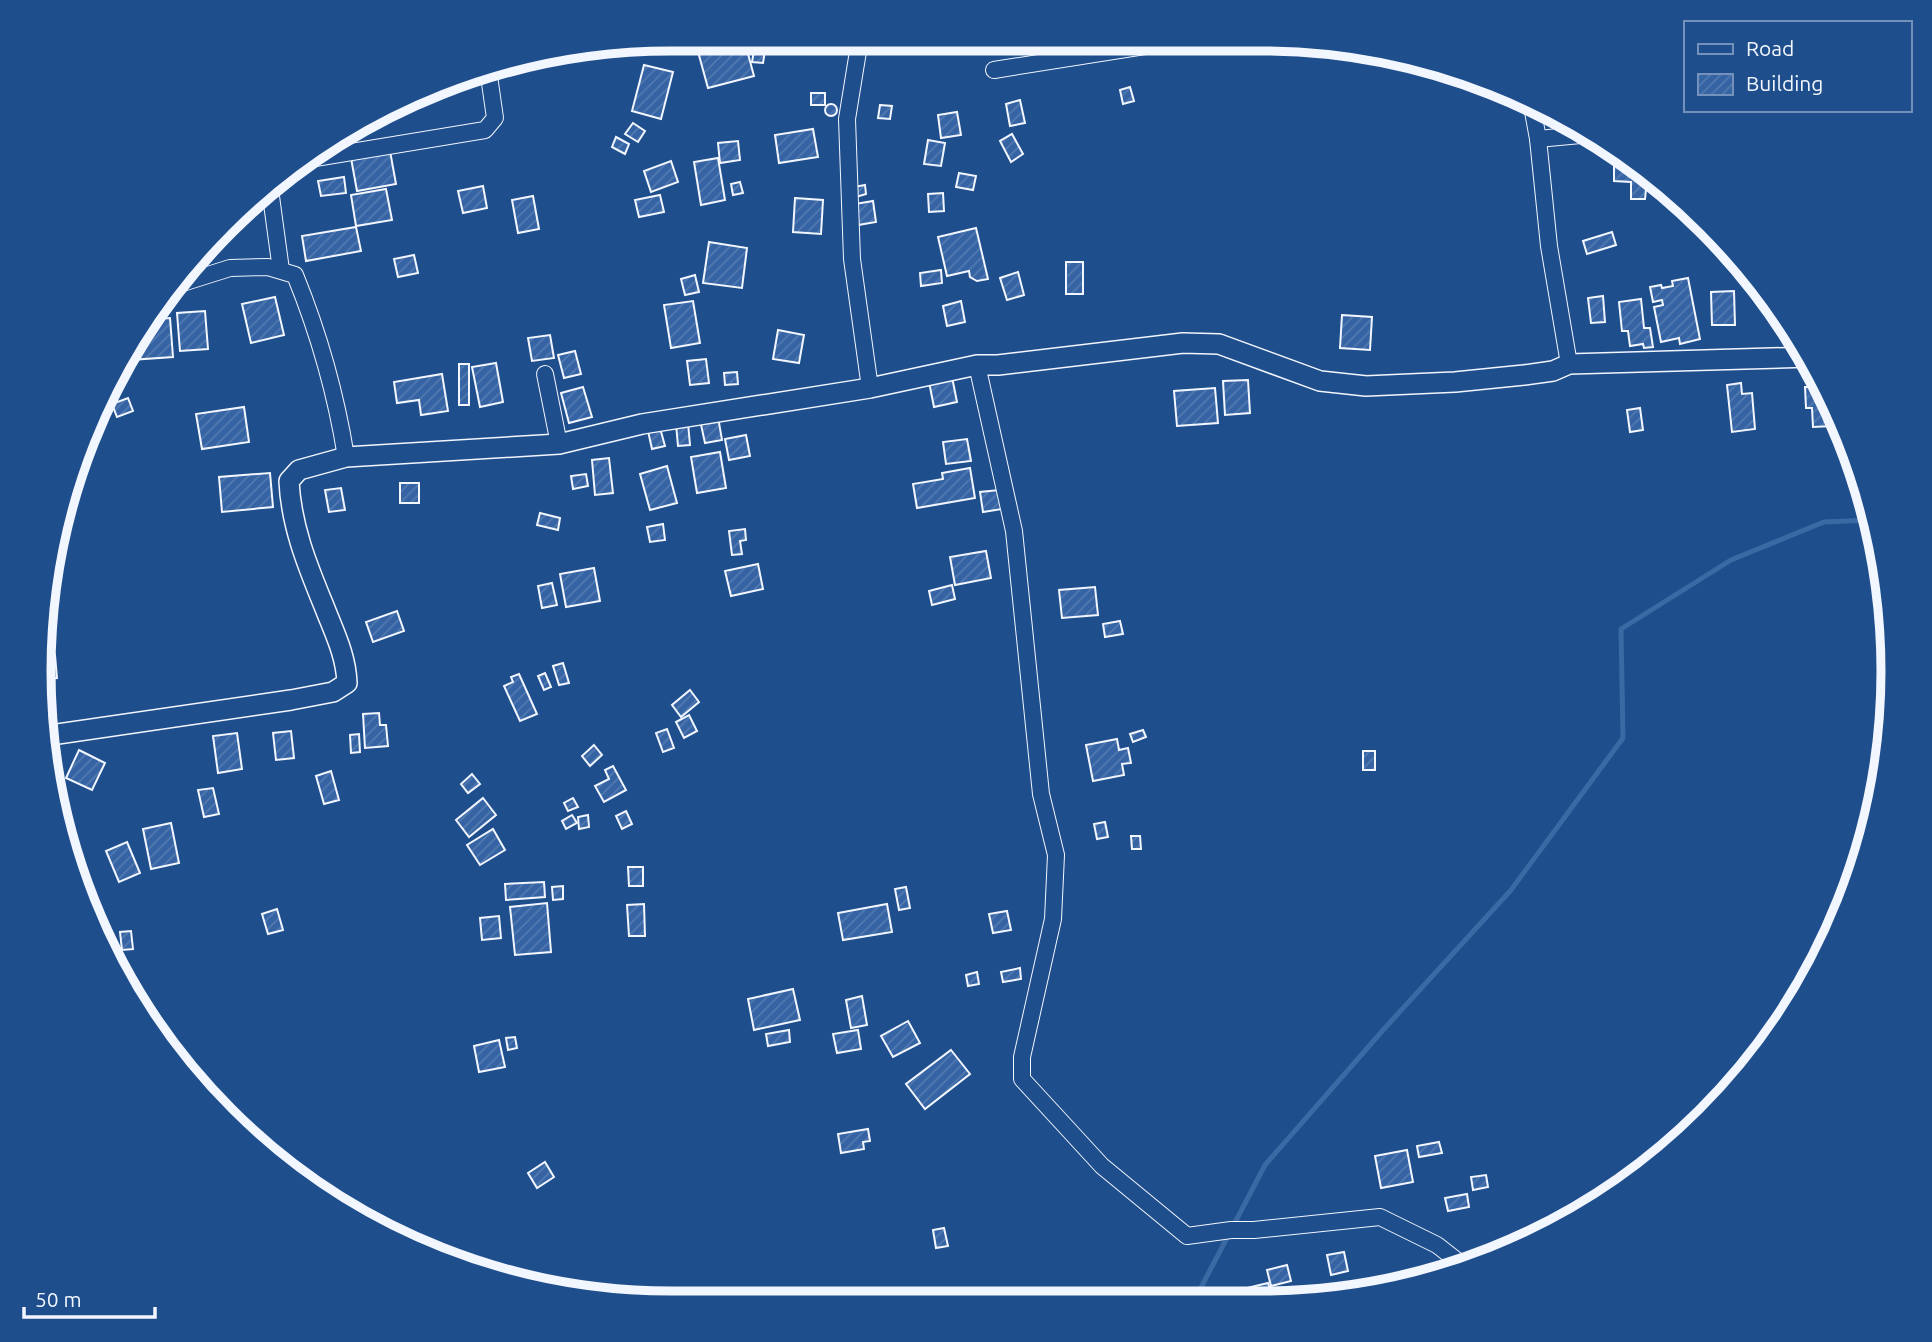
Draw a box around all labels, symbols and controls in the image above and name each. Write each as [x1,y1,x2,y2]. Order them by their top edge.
legend [1684,21,1911,112]
text: Road [1746,36,1794,60]
text: Building [1746,71,1823,95]
scale bar [24,1276,156,1320]
text: 50 m [35,1287,82,1311]

